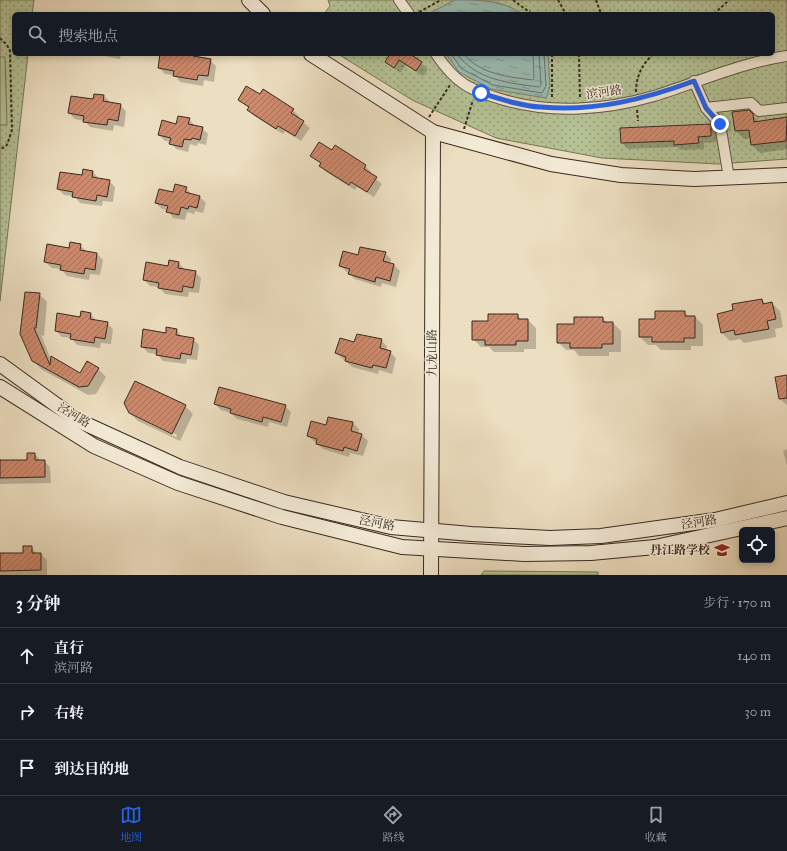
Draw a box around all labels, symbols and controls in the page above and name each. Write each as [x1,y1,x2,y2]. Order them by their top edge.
search box [12,12,775,56]
icon: search [26,23,48,45]
text: 搜索地点 [58,27,118,45]
street label: 滨河路 [585,83,623,101]
route start [472,84,490,102]
route end [711,115,729,133]
street label: 九龙山路 [425,329,439,377]
street label: 泾河路 [55,400,93,430]
street label: 泾河路 [680,512,718,532]
street label: 泾河路 [358,513,396,533]
map controls [739,527,775,563]
button: locate [739,527,775,563]
school or university icon: 丹江路学校 [713,541,731,559]
place label: 丹江路学校 [650,543,710,557]
text: 3 分钟 [16,593,60,614]
text: 步行 · 170 m [703,595,771,611]
text: 直行 [54,639,84,657]
icon: ahead [16,645,38,667]
text: 140 m [737,648,771,664]
text: 滨河路 [54,660,93,676]
icon: right [16,701,38,723]
text: 右转 [54,704,84,722]
text: 30 m [745,704,771,720]
icon: arrive [16,757,38,779]
text: 到达目的地 [54,760,129,778]
tab: 地图 [120,804,142,844]
tab: 路线 [382,804,404,844]
tab: 收藏 [645,804,667,844]

